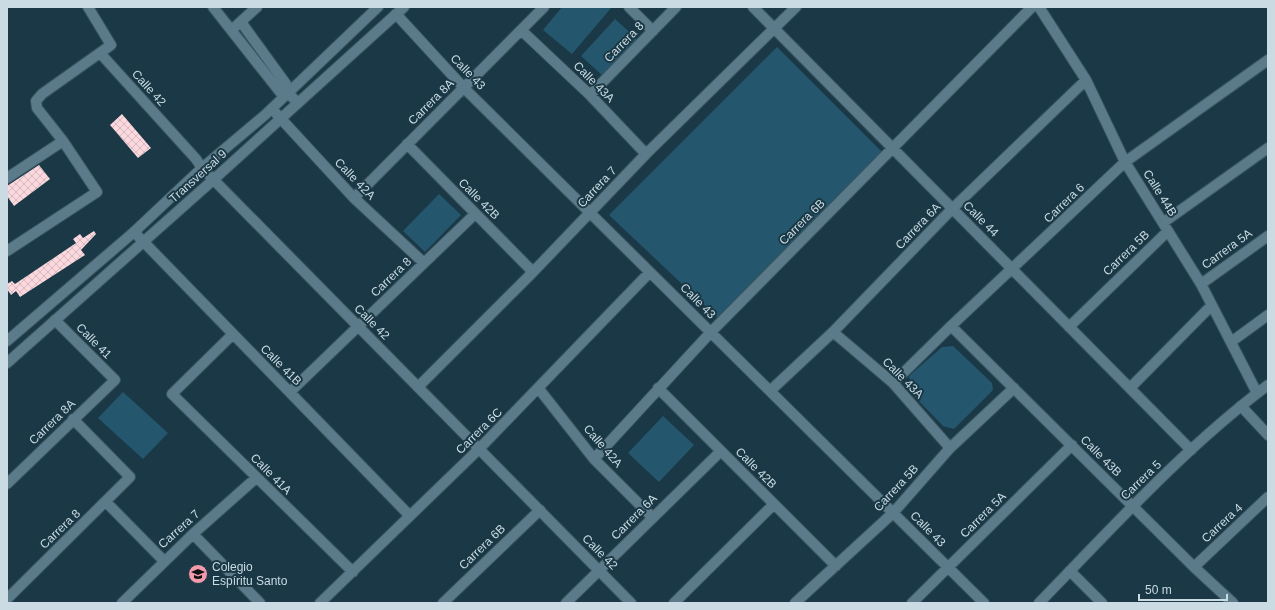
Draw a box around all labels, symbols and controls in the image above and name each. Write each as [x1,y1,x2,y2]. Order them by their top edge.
street label: Carrera 8 [601,19,647,65]
street label: Calle 43 [448,51,489,93]
street label: Calle 43A [571,59,617,105]
street label: Calle 42 [129,67,169,109]
street label: Carrera 8A [405,76,457,128]
street label: Transversal 9 [166,146,230,205]
street label: Calle 42A [332,155,378,203]
street label: Carrera 7 [575,163,620,210]
street label: Calle 44B [1140,167,1180,219]
street label: Calle 42B [456,176,502,222]
street label: Carrera 6 [1041,180,1087,226]
street label: Carrera 6B [776,196,828,248]
street label: Calle 44 [960,198,1002,240]
street label: Carrera 6A [893,200,943,252]
street label: Carrera 5A [1199,226,1255,272]
street label: Carrera 5B [1100,228,1152,278]
street label: Carrera 8 [368,254,414,300]
street label: Calle 43 [677,280,719,322]
street label: Calle 42 [351,301,393,343]
street label: Calle 41 [73,320,115,362]
street label: Calle 41B [258,342,304,388]
street label: Calle 43A [880,355,926,401]
street label: Carrera 8A [26,397,78,447]
street label: Carrera 6C [453,405,505,457]
street label: Calle 42A [581,422,625,470]
street label: Calle 43B [1078,433,1124,479]
street label: Calle 42B [733,445,779,491]
street label: Calle 41A [248,451,294,497]
street label: Carrera 5 [1118,457,1164,503]
street label: Carrera 5B [871,462,921,514]
street label: Carrera 5A [957,489,1009,541]
street label: Carrera 6A [608,491,660,543]
street label: Carrera 4 [1199,500,1246,545]
street label: Carrera 8 [37,506,83,552]
street label: Carrera 7 [155,507,203,551]
street label: Calle 43 [907,508,949,550]
street label: Carrera 6B [456,522,508,572]
street label: Calle 42 [579,531,621,573]
place label: Colegio Espíritu Santo [212,560,288,588]
school or university icon: Colegio Espíritu Santo [187,563,209,585]
scale bar [1139,576,1227,602]
text: 50 m [1145,583,1172,597]

